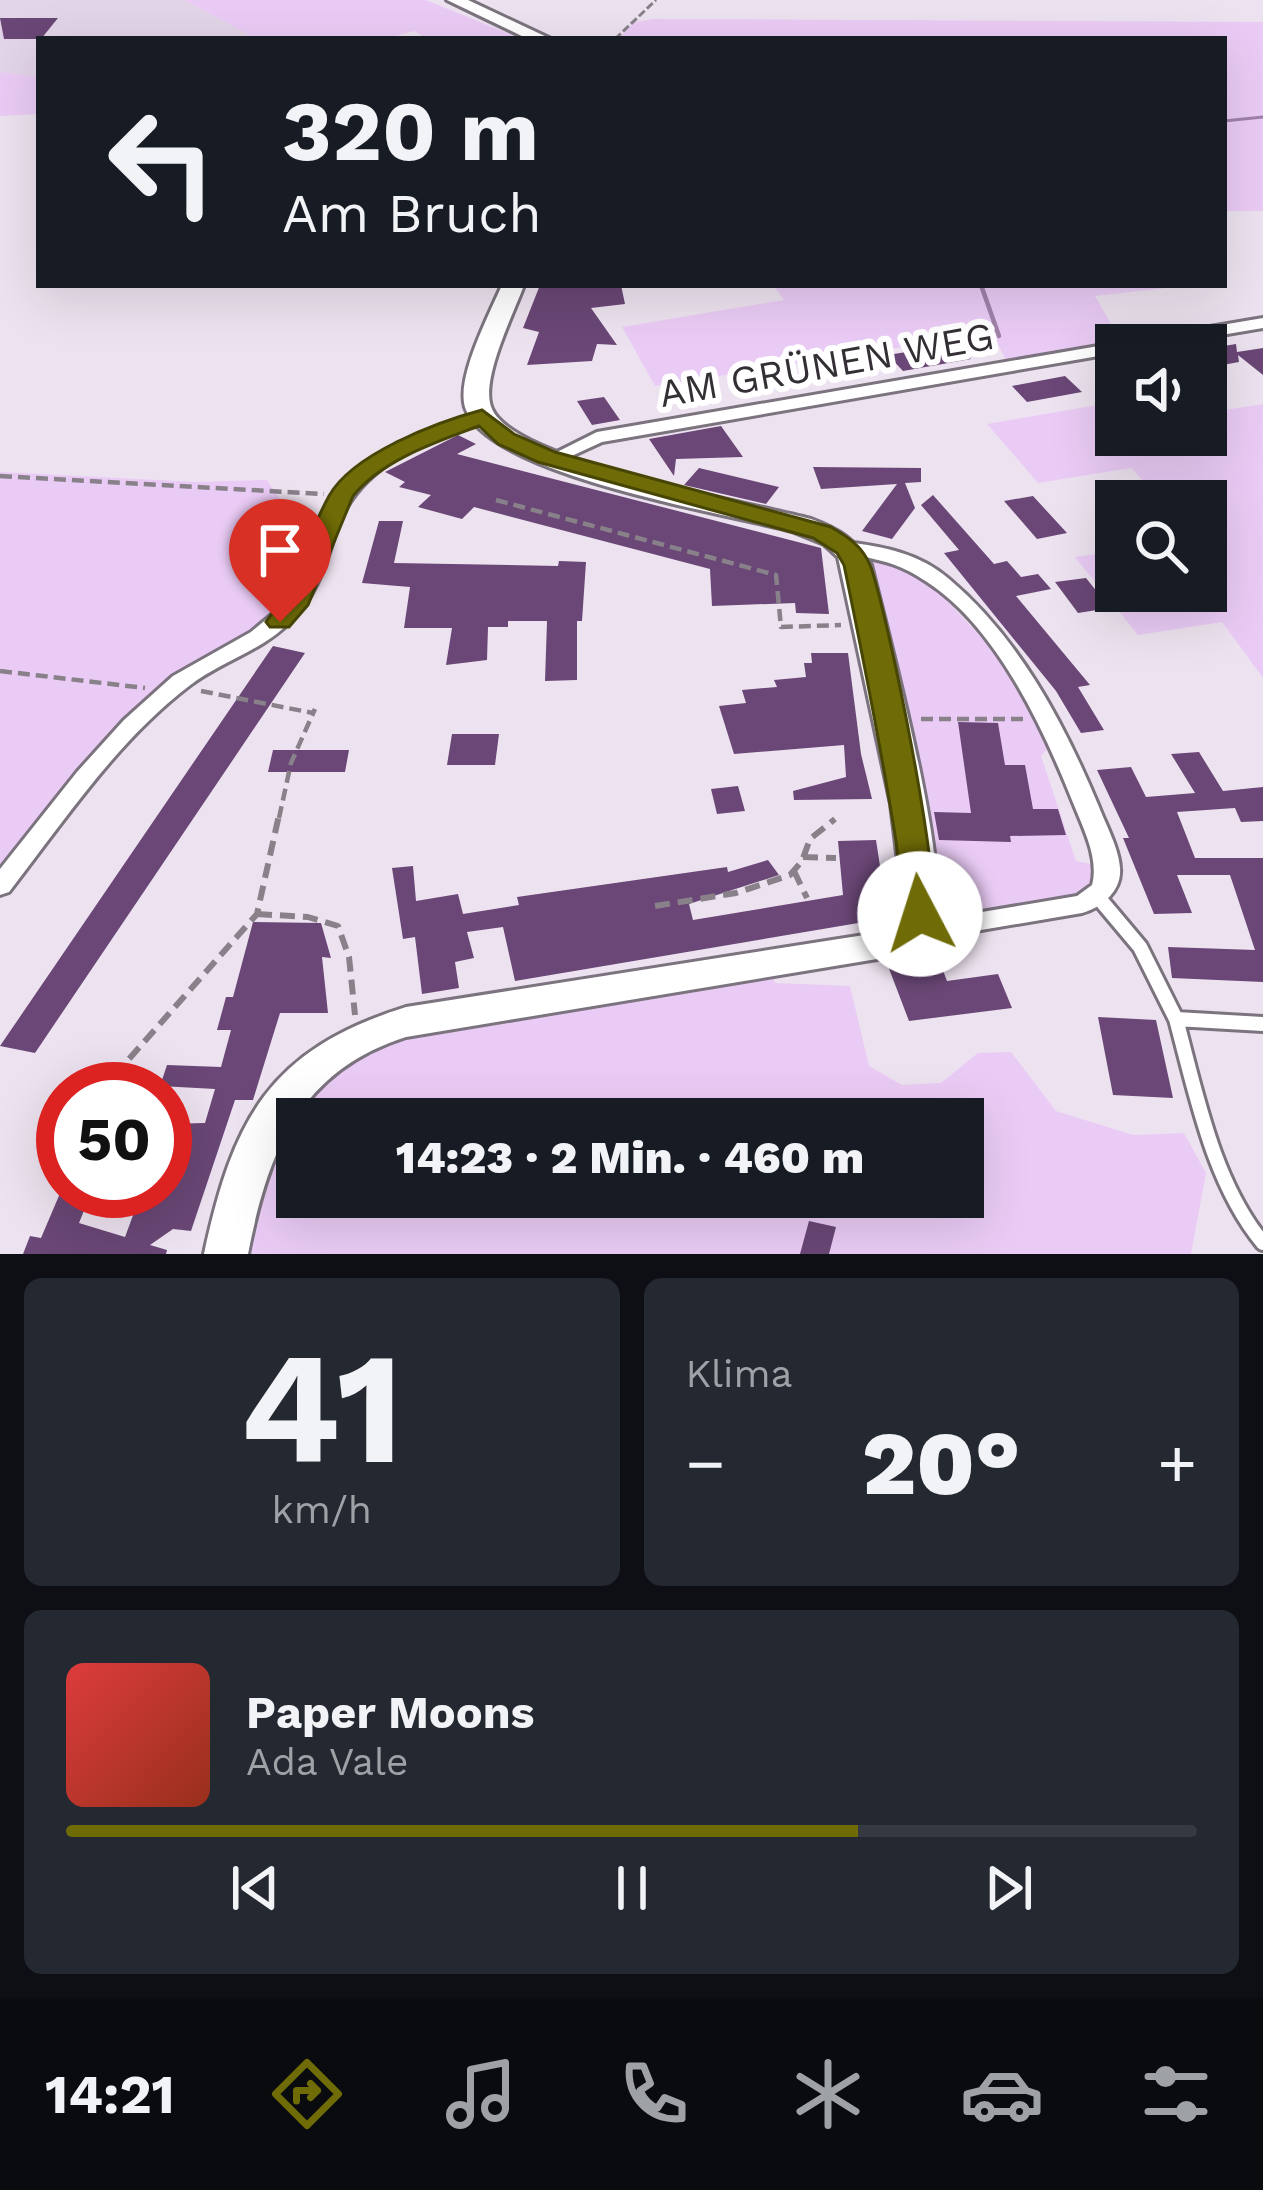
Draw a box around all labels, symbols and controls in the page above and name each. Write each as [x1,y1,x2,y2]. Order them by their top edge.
text: 320 m [282,82,539,180]
icon: left [84,84,240,240]
text: Am Bruch [282,182,542,245]
street label: AM GRÜNEN WEG [655,313,997,416]
map controls [1095,324,1227,612]
button: sound [1095,324,1227,456]
button: search [1095,480,1227,612]
pin [229,499,331,622]
icon: arrive [247,517,313,583]
position arrow [857,851,983,977]
speed limit sign: 50 [36,1062,192,1218]
text: 14:23 · 2 Min. · 460 m [396,1131,864,1184]
text: 41 [240,1317,404,1500]
text: Klima [686,1351,793,1396]
text: 20° [862,1410,1020,1516]
text: − [686,1425,725,1502]
text: + [1157,1425,1197,1502]
text: km/h [272,1487,372,1532]
text: Paper Moons [246,1686,535,1739]
text: Ada Vale [246,1739,408,1784]
icon: previous [222,1855,288,1921]
icon: pause [599,1855,665,1921]
icon: next [976,1855,1042,1921]
icon: directions [265,2052,349,2136]
icon: music [439,2052,523,2136]
icon: phone [612,2052,696,2136]
icon: climate [786,2052,870,2136]
icon: car [960,2052,1044,2136]
icon: filters [1134,2052,1218,2136]
text: 14:21 [45,2063,175,2126]

